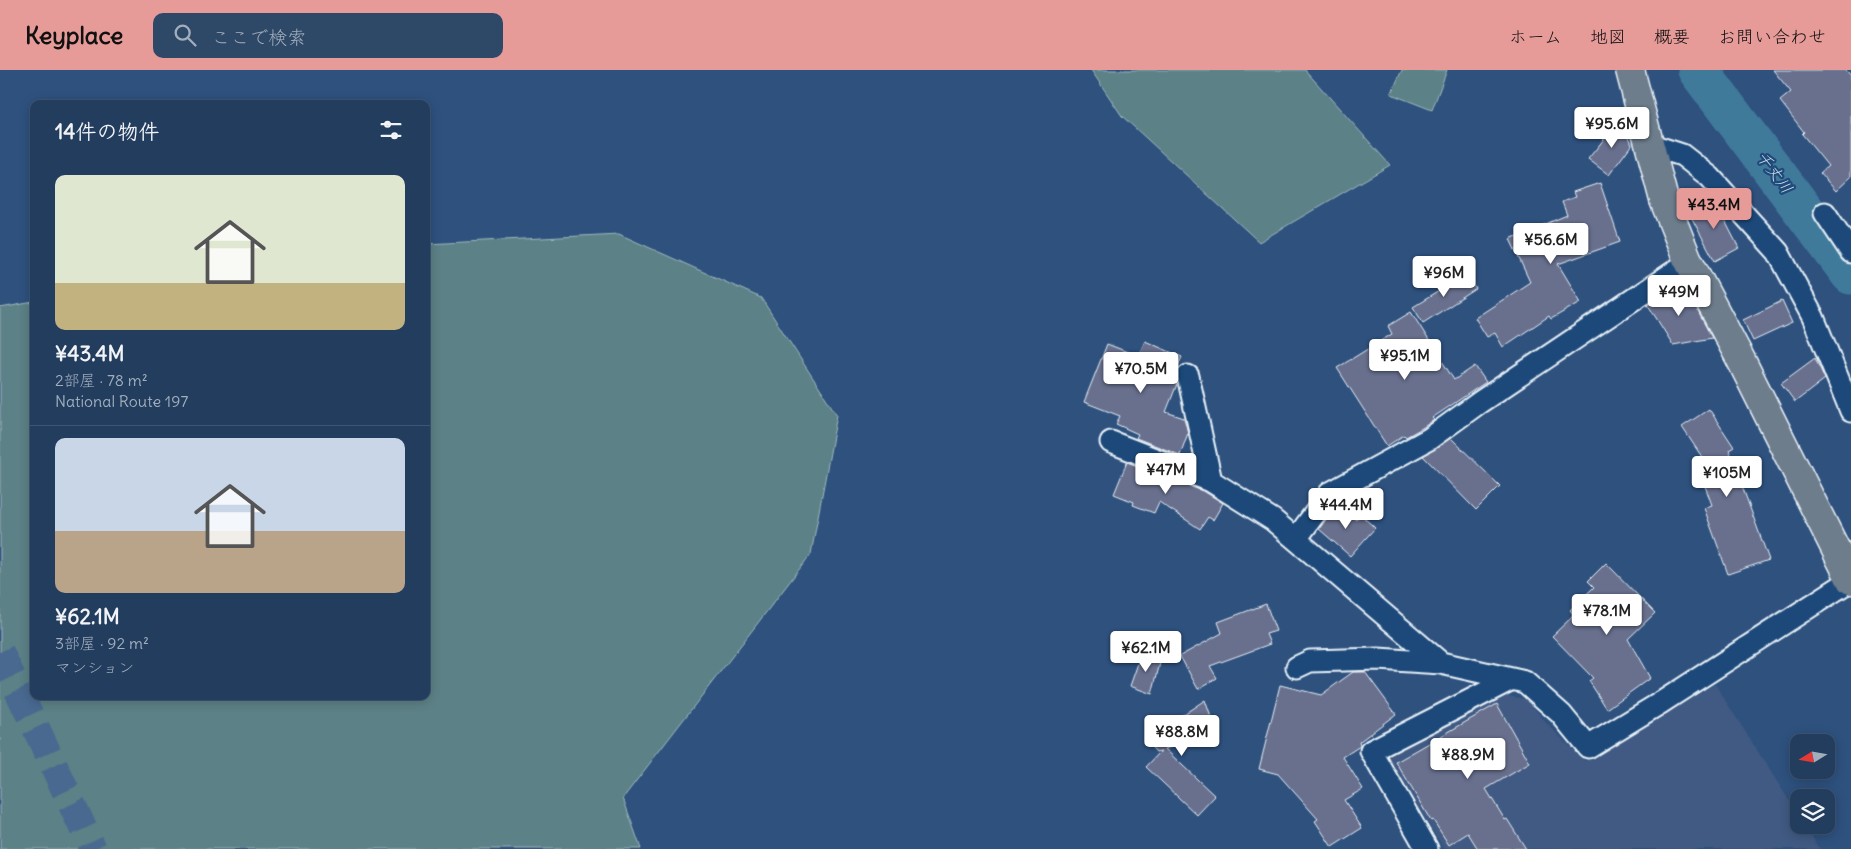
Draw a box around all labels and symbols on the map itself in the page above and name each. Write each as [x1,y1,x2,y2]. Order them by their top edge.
pin: ¥95.6M [1571,106,1653,149]
water label: 千丈川 [1753,147,1797,197]
pin: ¥43.4M [1673,188,1755,230]
pin: ¥56.6M [1510,222,1592,265]
pin: ¥96M [1414,256,1474,298]
pin: ¥49M [1649,274,1709,317]
pin: ¥95.1M [1364,338,1446,381]
pin: ¥70.5M [1100,352,1182,394]
pin: ¥47M [1136,452,1196,495]
pin: ¥105M [1692,456,1762,498]
pin: ¥44.4M [1305,488,1387,530]
pin: ¥78.1M [1566,594,1648,636]
pin: ¥62.1M [1105,630,1187,673]
pin: ¥88.8M [1141,714,1223,757]
north arrow [1790,734,1835,779]
pin: ¥88.9M [1427,738,1509,780]

